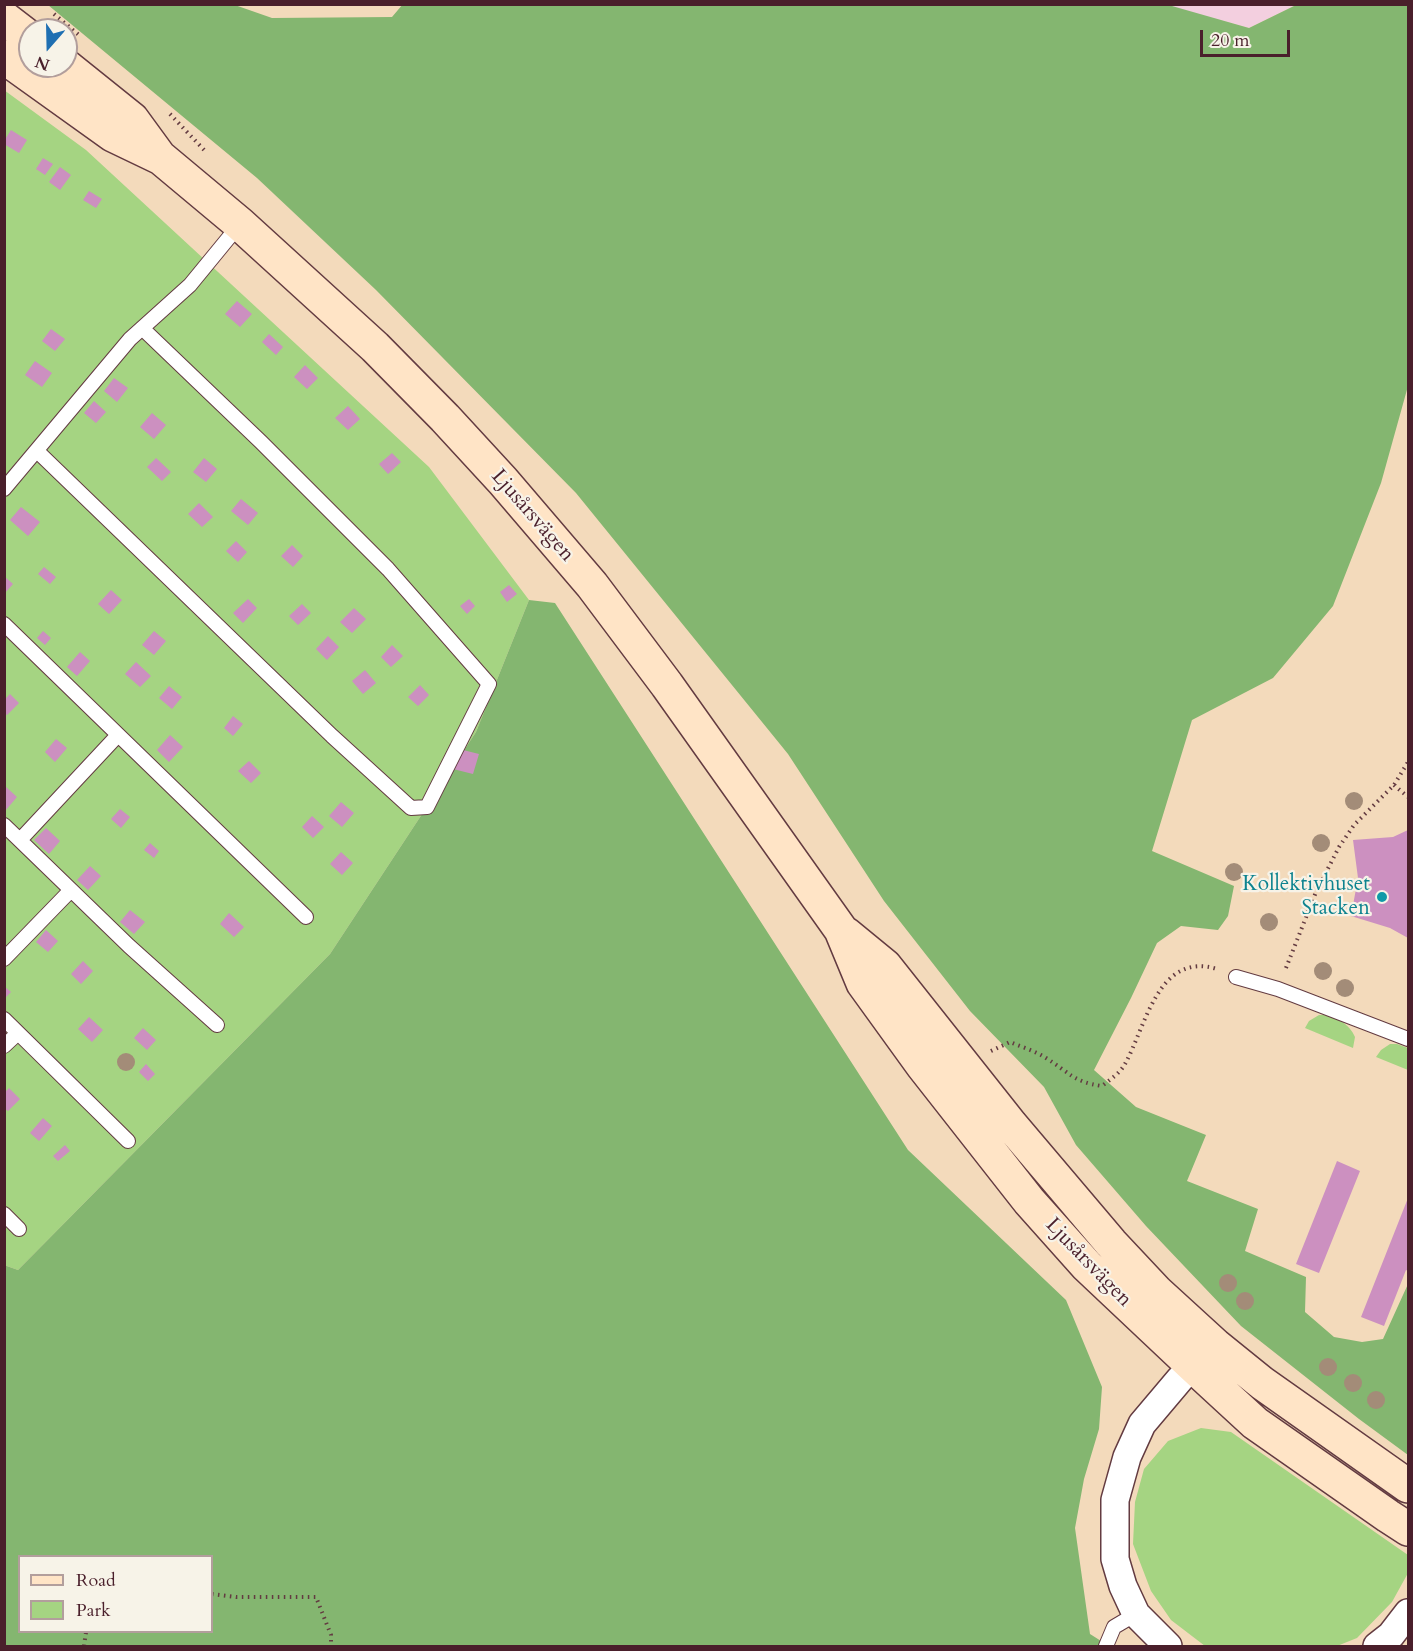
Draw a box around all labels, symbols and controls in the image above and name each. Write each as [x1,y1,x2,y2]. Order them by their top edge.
north arrow [18,18,78,78]
scale bar [1203,18,1293,56]
text: 20 m [1211,28,1250,53]
text: N [32,50,53,76]
street label: Ljusårsvägen [485,465,579,567]
place label: Kollektivhuset Stacken [1242,872,1370,922]
marker: Kollektivhuset Stacken [1375,890,1389,904]
street label: Ljusårsvägen [1039,1213,1137,1313]
legend [18,1555,213,1633]
text: Road [76,1568,116,1593]
text: Park [76,1598,111,1623]

